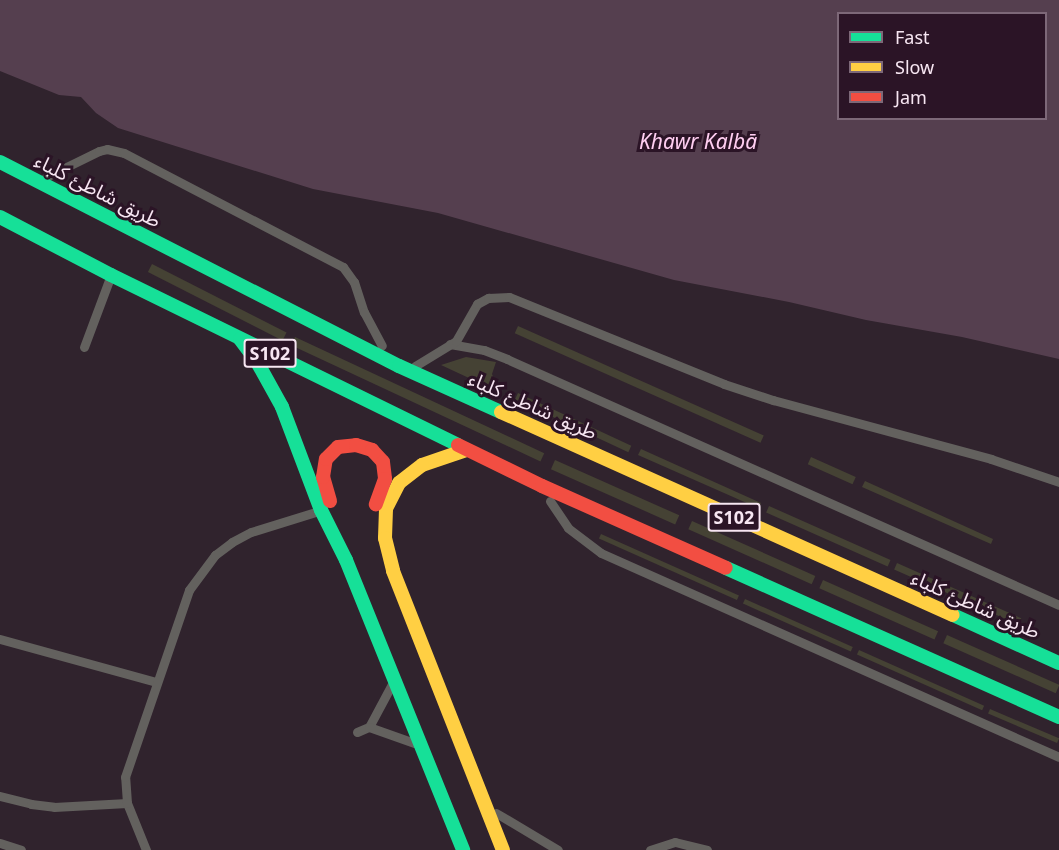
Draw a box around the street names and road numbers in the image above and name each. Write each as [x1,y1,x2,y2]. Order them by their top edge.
street label: طريق شاطئ كلباء [31,148,165,232]
road number: S102 [243,338,297,368]
street label: طريق شاطئ كلباء [465,366,601,444]
road number: S102 [707,502,761,532]
street label: طريق شاطئ كلباء [908,565,1044,643]

